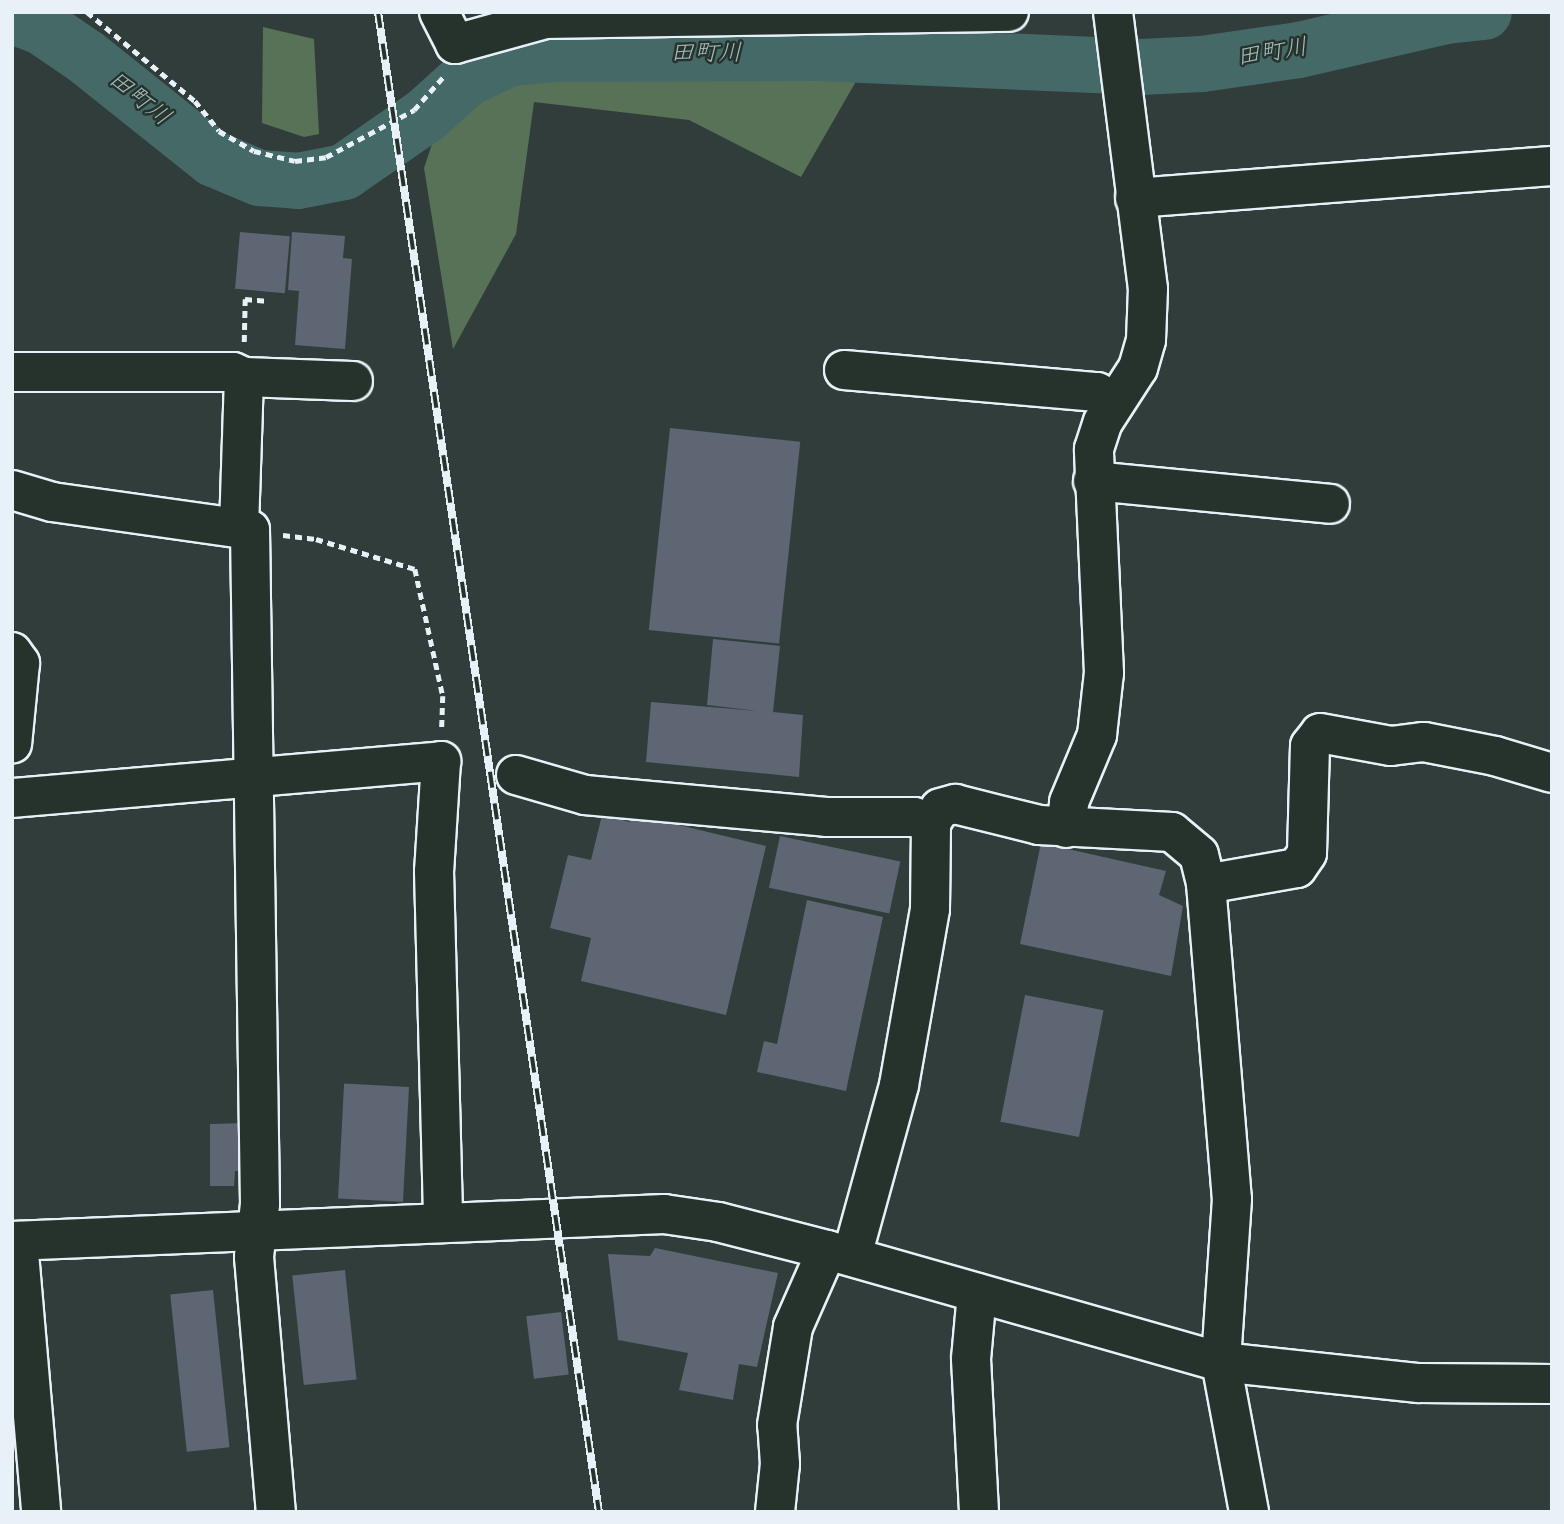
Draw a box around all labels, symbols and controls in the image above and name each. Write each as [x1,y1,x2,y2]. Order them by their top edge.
water label: 田町川 [1234,33,1310,73]
water label: 田町川 [670,40,742,68]
water label: 田町川 [102,65,176,133]

